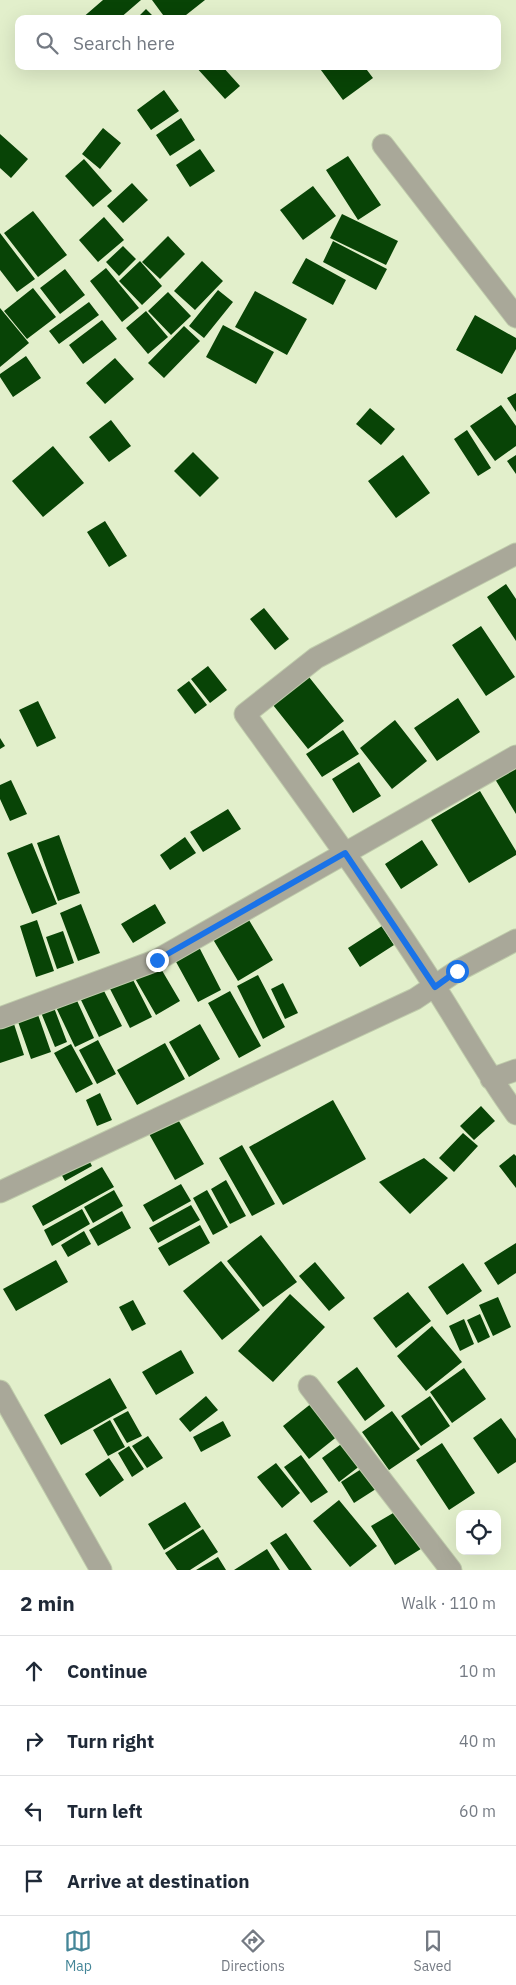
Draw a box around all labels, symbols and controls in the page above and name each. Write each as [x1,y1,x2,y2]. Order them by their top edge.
search box [15,15,501,70]
icon: search [33,29,61,57]
text: Search here [73,31,175,55]
route end [146,949,169,972]
route start [446,960,469,983]
map controls [456,1510,501,1555]
button: locate [456,1510,501,1555]
text: 2 min [20,1589,75,1617]
text: Walk · 110 m [401,1593,496,1613]
icon: ahead [20,1657,48,1685]
text: Continue [67,1659,147,1683]
text: 10 m [459,1661,496,1681]
icon: right [20,1727,48,1755]
text: Turn right [67,1729,154,1753]
text: 40 m [459,1731,496,1751]
icon: left [20,1797,48,1825]
text: Turn left [67,1799,143,1823]
text: 60 m [459,1801,496,1821]
icon: arrive [20,1867,48,1895]
text: Arrive at destination [67,1869,250,1893]
tab: Map [64,1927,92,1975]
tab: Directions [221,1927,285,1975]
tab: Saved [414,1927,452,1975]

